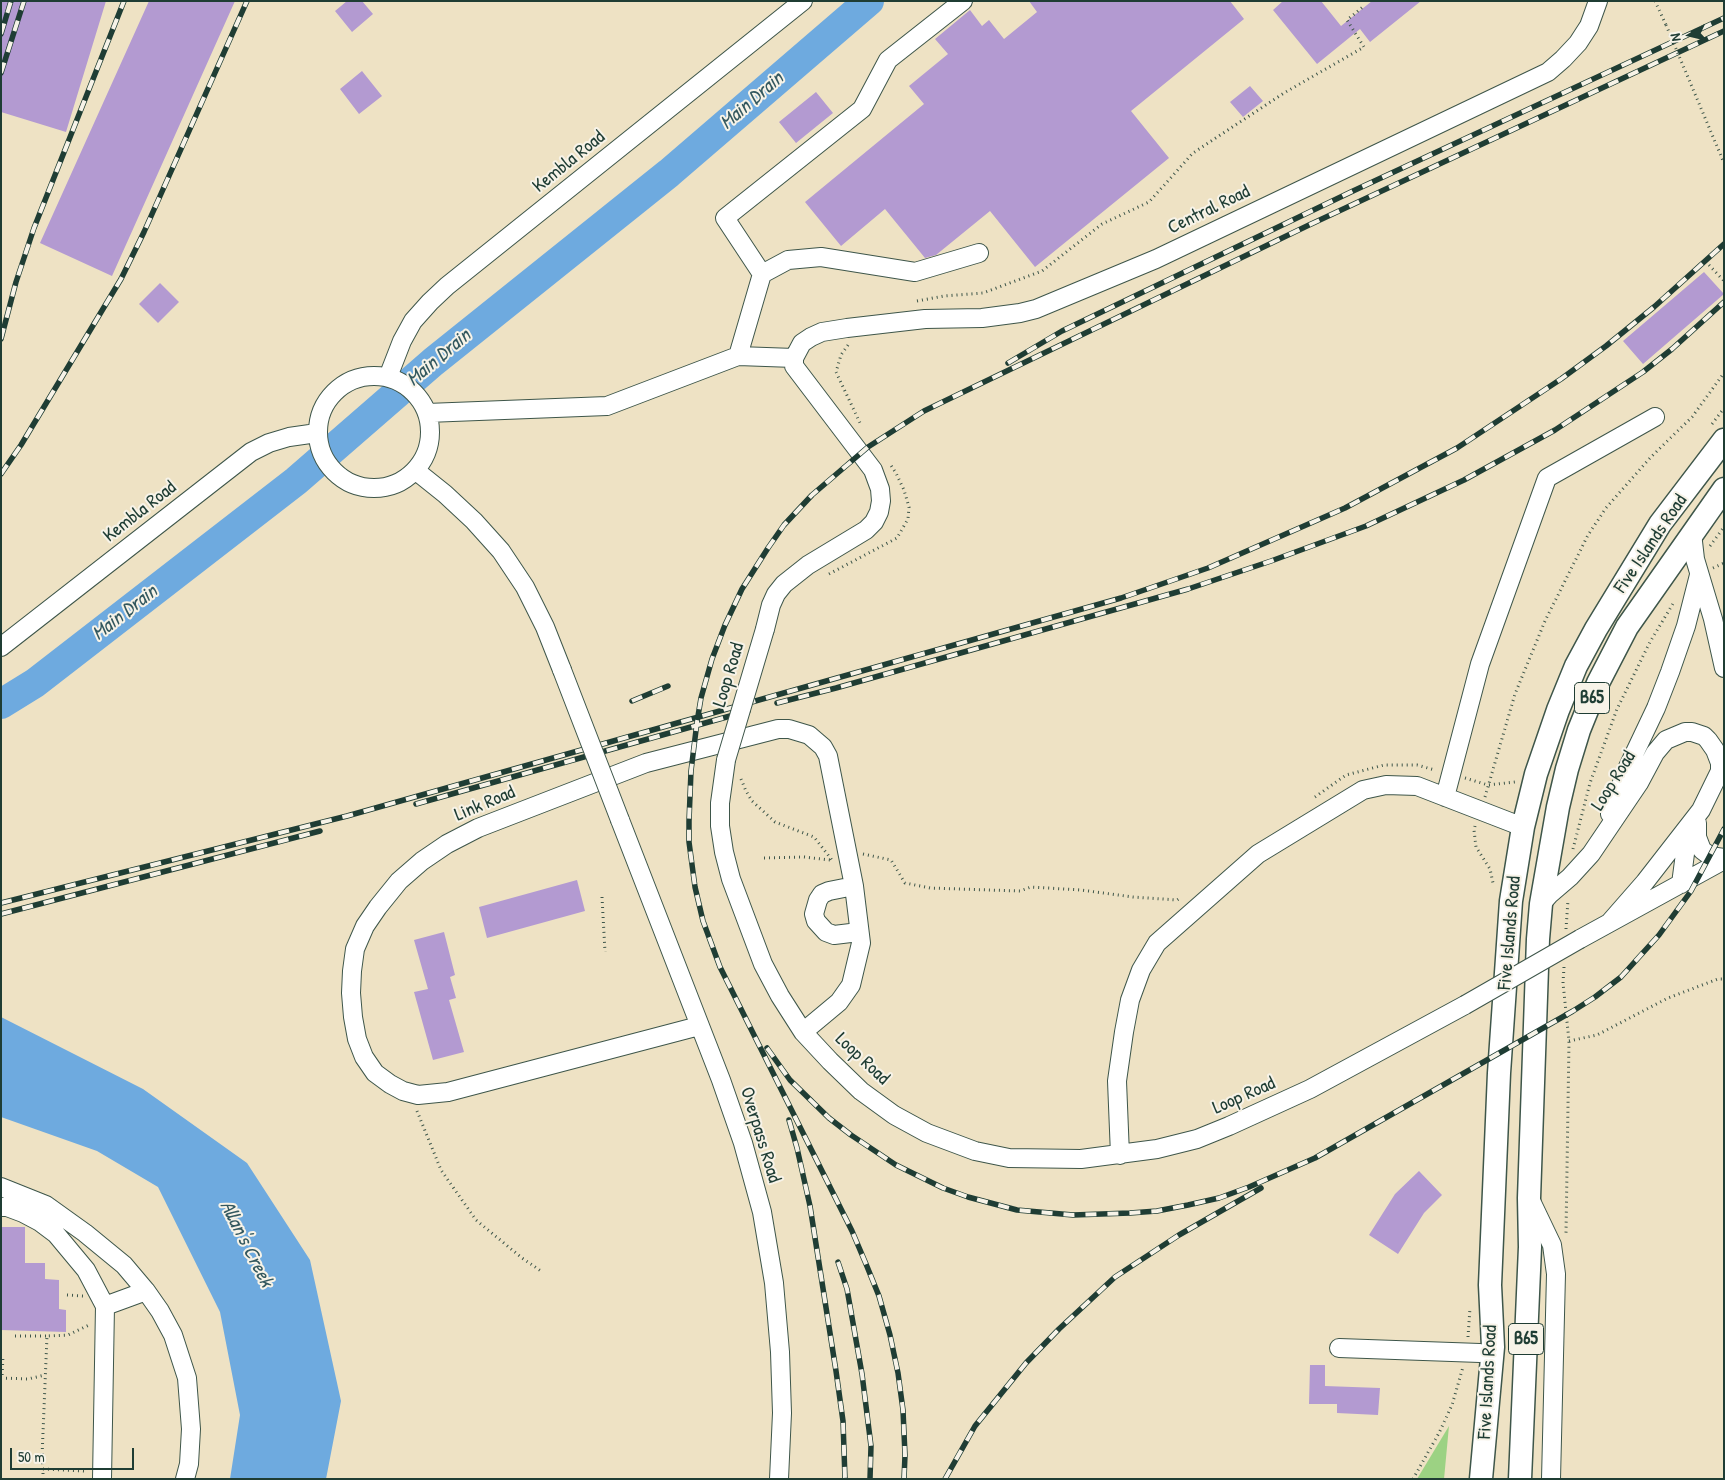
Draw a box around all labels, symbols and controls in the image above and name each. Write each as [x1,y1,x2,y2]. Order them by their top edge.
north arrow [1665,10,1715,60]
text: N [1665,32,1685,43]
water label: Main Drain [715,67,789,135]
street label: Kembla Road [528,126,610,198]
street label: Central Road [1164,180,1254,240]
water label: Main Drain [402,324,476,392]
street label: Kembla Road [99,476,181,548]
street label: Five Islands Road [1610,490,1692,598]
water label: Main Drain [88,580,162,646]
street label: Loop Road [708,640,750,710]
road number: B65 [1574,682,1610,714]
street label: Loop Road [1587,747,1641,815]
street label: Link Road [451,781,519,827]
street label: Five Islands Road [1494,875,1526,991]
street label: Loop Road [830,1028,894,1090]
street label: Loop Road [1209,1072,1279,1120]
street label: Overpass Road [735,1084,785,1186]
water label: Allan's Creek [214,1197,278,1291]
street label: Five Islands Road [1474,1324,1502,1440]
road number: B65 [1508,1324,1544,1355]
scale bar [12,1438,136,1470]
text: 50 m [18,1446,45,1467]

